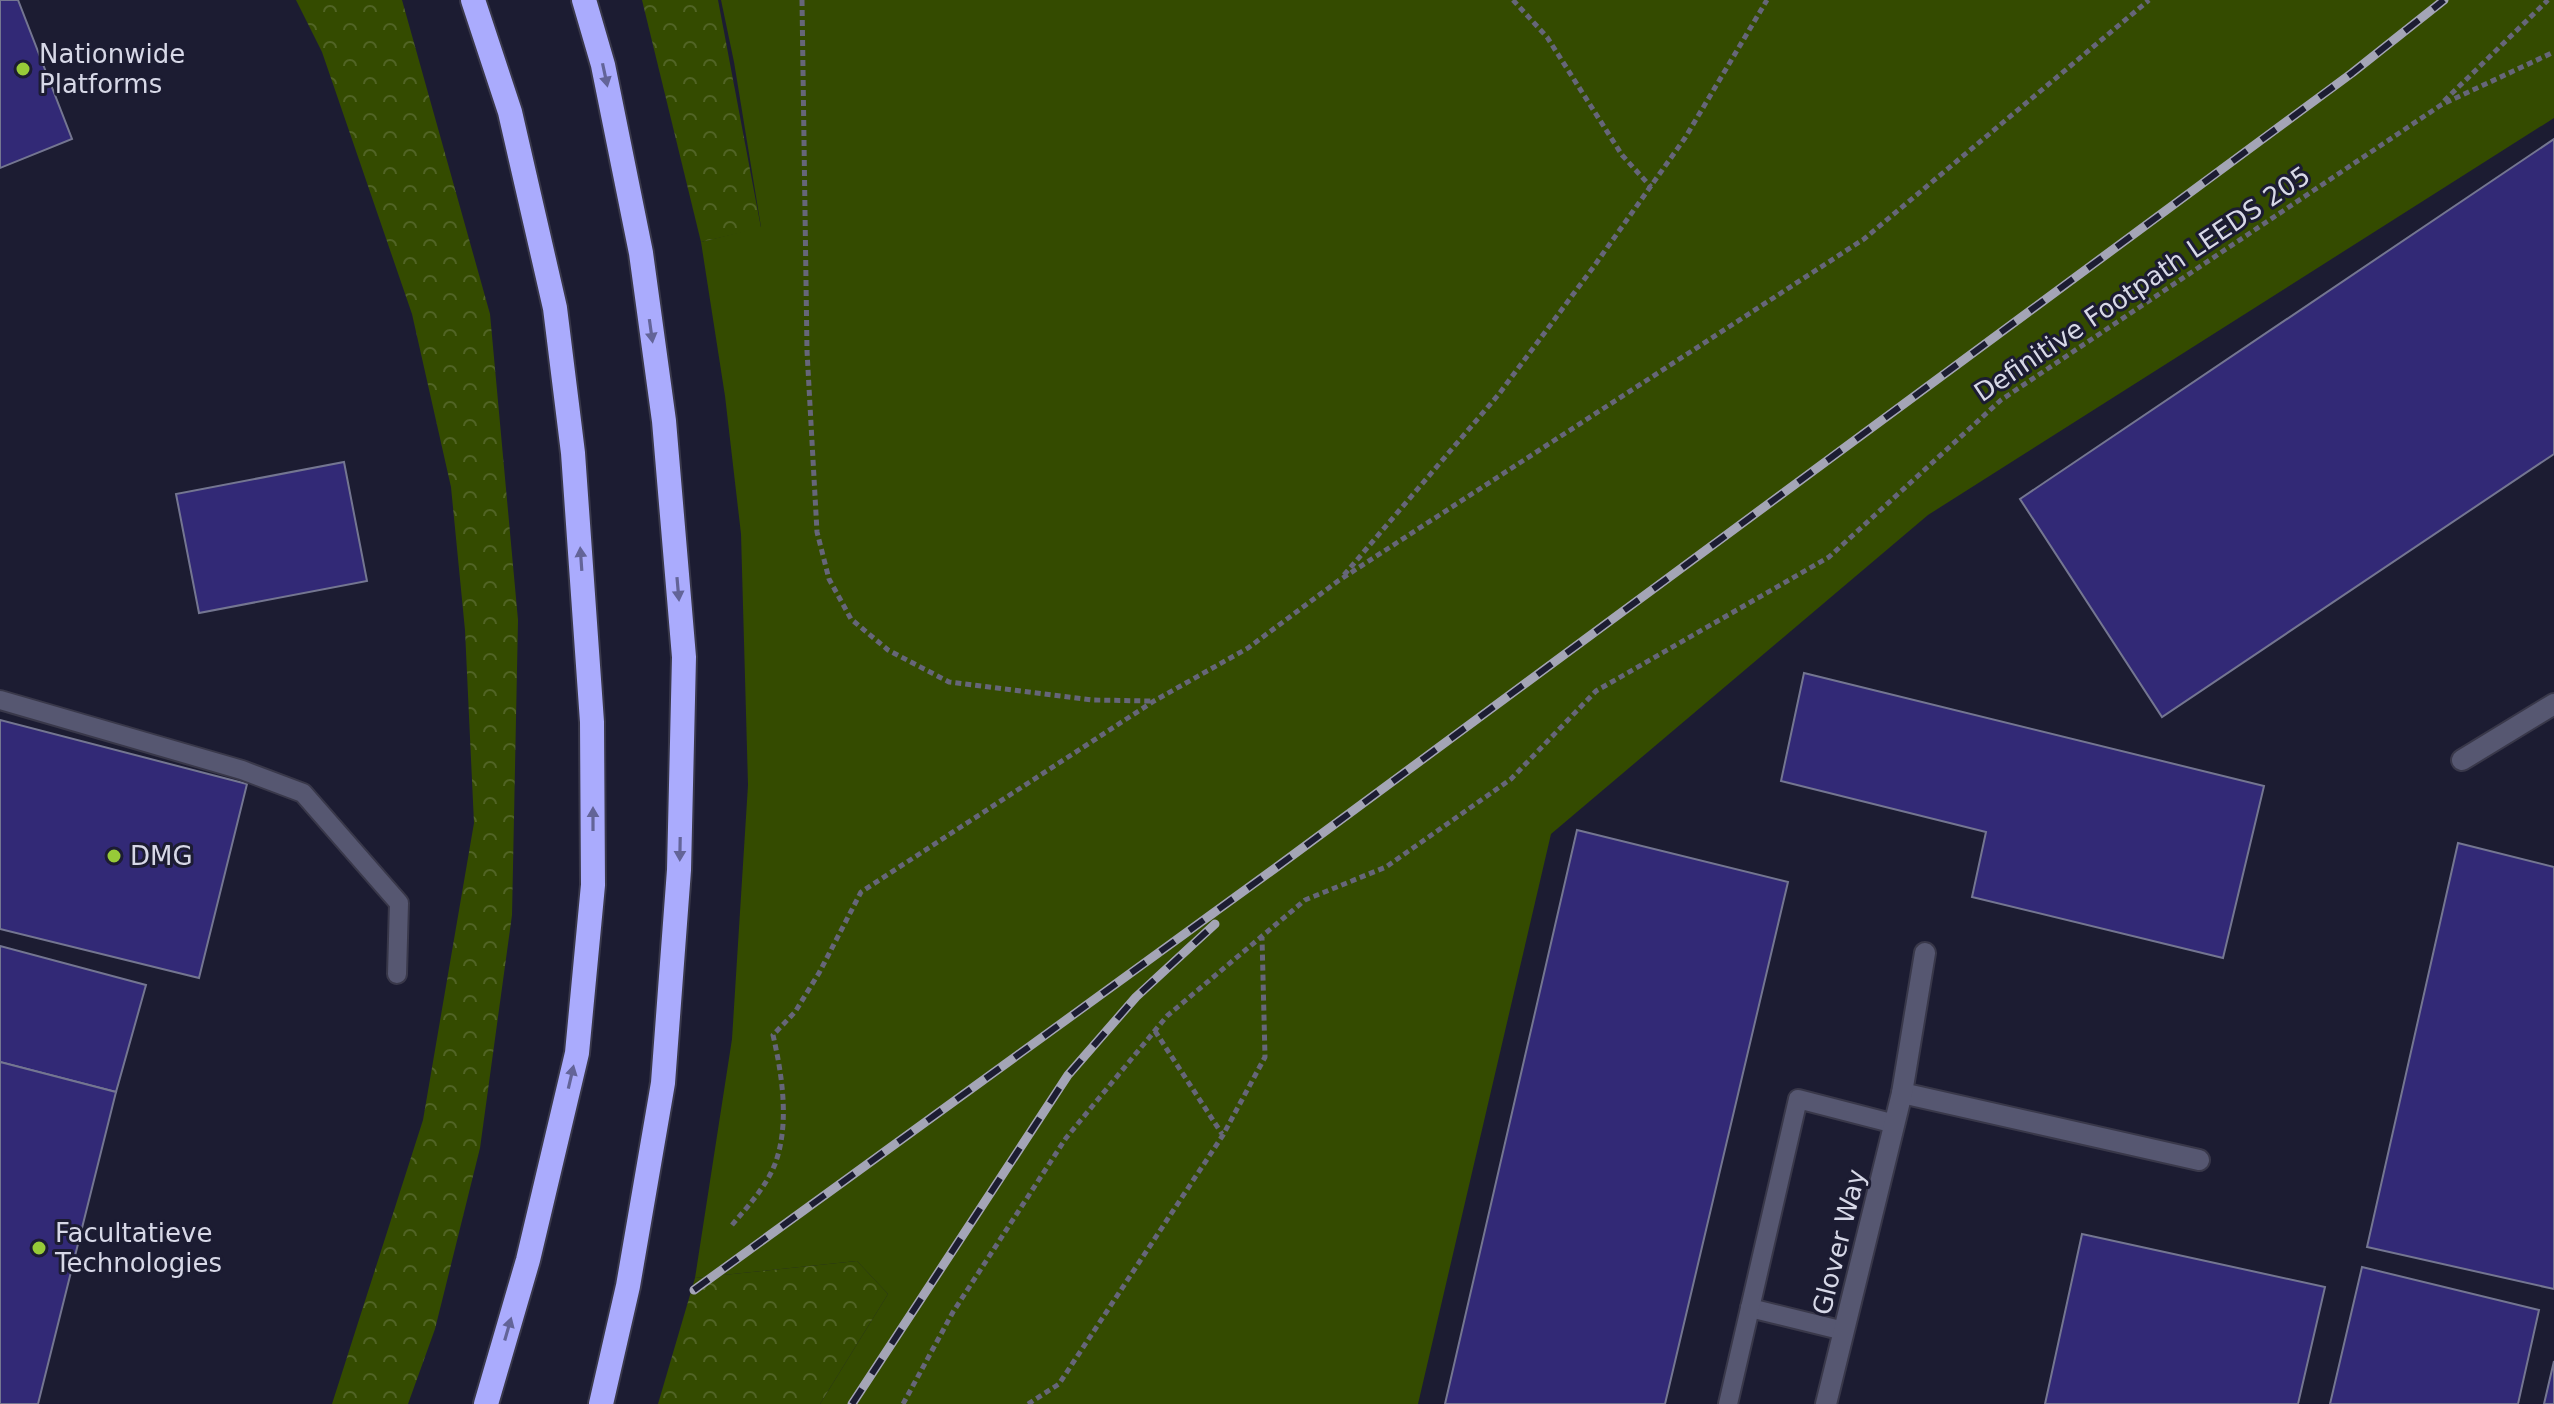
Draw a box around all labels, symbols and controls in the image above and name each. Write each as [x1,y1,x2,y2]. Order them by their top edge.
place label: Nationwide Platforms [39,39,185,99]
marker: Nationwide Platforms [14,60,32,78]
one-way arrow [599,63,612,88]
street label: Definitive Footpath LEEDS 205 [1968,160,2316,408]
one-way arrow [645,319,658,344]
one-way arrow [574,546,587,571]
one-way arrow [672,577,685,602]
one-way arrow [587,806,599,831]
one-way arrow [674,837,686,862]
place label: DMG [130,841,193,871]
marker: DMG [105,847,123,865]
one-way arrow [565,1064,578,1089]
street label: Glover Way [1806,1166,1872,1318]
place label: Facultatieve Technologies [54,1218,222,1278]
marker: Facultatieve Technologies [30,1239,48,1257]
one-way arrow [502,1317,514,1342]

